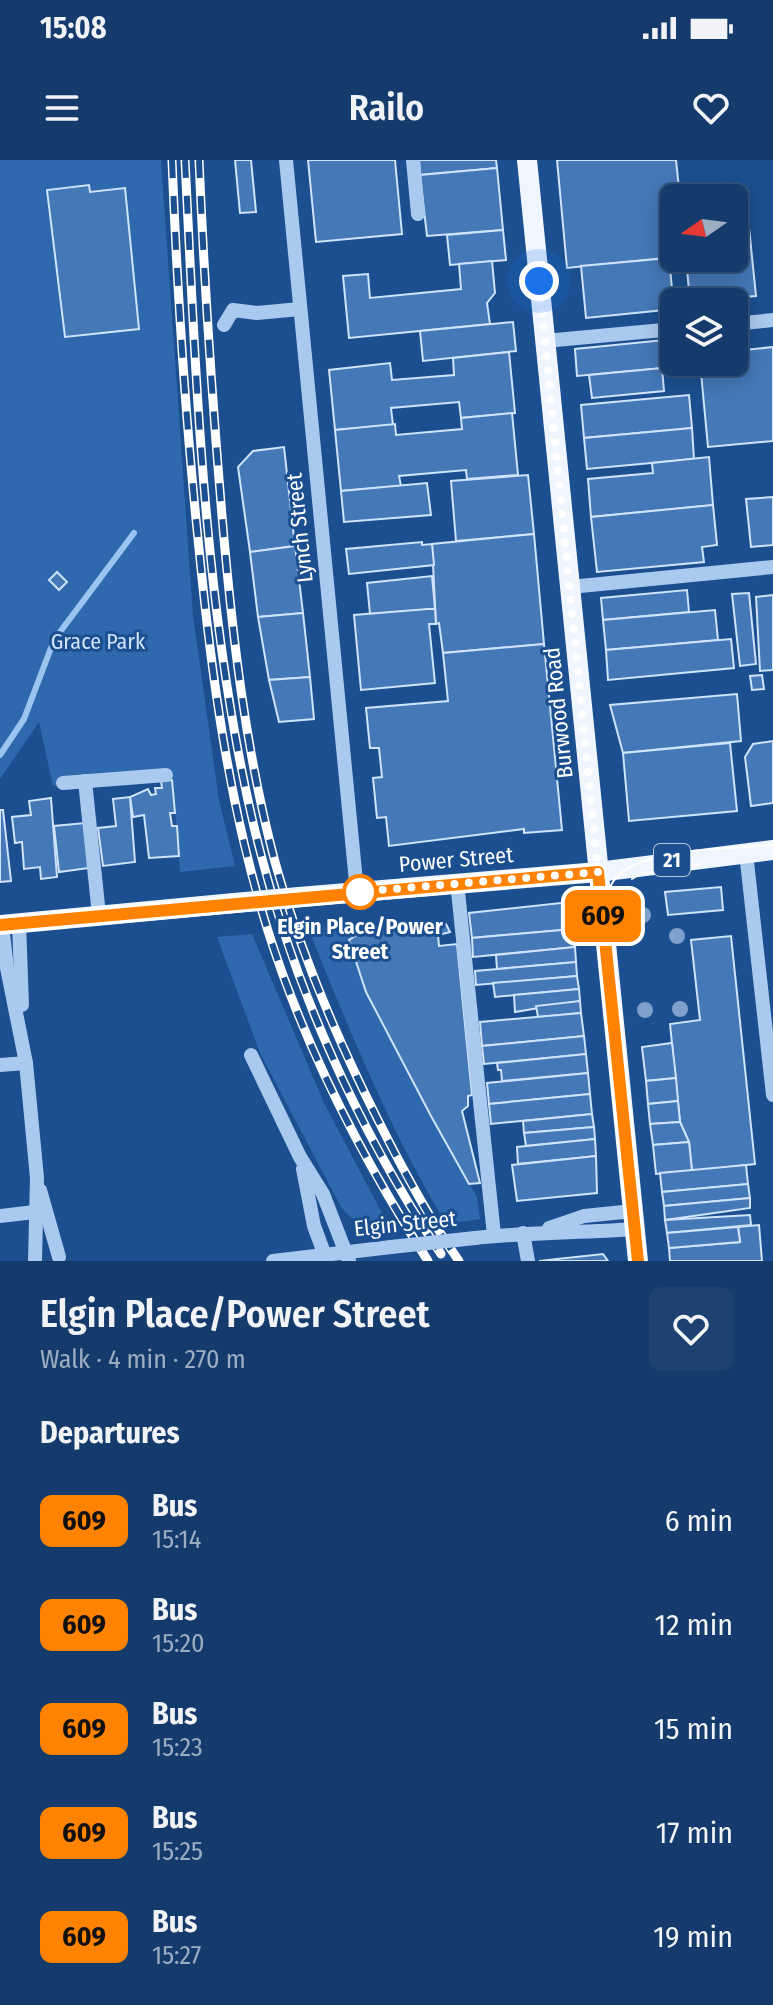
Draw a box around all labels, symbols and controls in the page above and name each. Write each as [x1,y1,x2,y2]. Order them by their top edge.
text: 15:08 [40,10,107,46]
icon: menu [40,86,84,130]
text: Railo [349,86,424,130]
icon: heart [689,86,733,130]
north arrow [660,184,748,272]
map controls [660,184,748,376]
your location [519,261,559,301]
button: layers [660,288,748,376]
street label: Lynch Street [280,471,319,584]
park label: Grace Park [51,628,146,655]
street label: Burwood Road [538,646,579,780]
street label: Power Street [398,841,515,878]
road number: 21 [654,844,690,876]
marker: Elgin Place/Power Street [343,875,377,909]
line badge: 609 [557,890,649,942]
text: 609 [581,899,625,932]
place label: Elgin Place/Power Street [277,913,444,965]
street label: Elgin Street [353,1205,458,1242]
button: heart [649,1287,733,1371]
text: Elgin Place/Power Street [40,1291,430,1337]
text: Walk · 4 min · 270 m [40,1344,246,1375]
text: Departures [40,1415,180,1451]
text: Bus [152,1488,197,1524]
text: 6 min [665,1503,733,1539]
text: 609 [62,1504,106,1537]
text: 15:14 [152,1524,201,1555]
text: Bus [152,1592,197,1628]
text: 12 min [655,1607,733,1643]
text: 609 [62,1608,106,1641]
text: 15:20 [152,1628,205,1659]
text: Bus [152,1696,197,1732]
text: 15 min [654,1711,733,1747]
text: 609 [62,1712,106,1745]
text: 15:23 [152,1732,203,1763]
text: Bus [152,1800,197,1836]
text: 17 min [656,1815,733,1851]
text: 609 [62,1816,106,1849]
text: 15:25 [152,1836,203,1867]
text: Bus [152,1904,197,1940]
text: 19 min [653,1919,733,1955]
text: 609 [62,1920,106,1953]
text: 15:27 [152,1940,201,1971]

